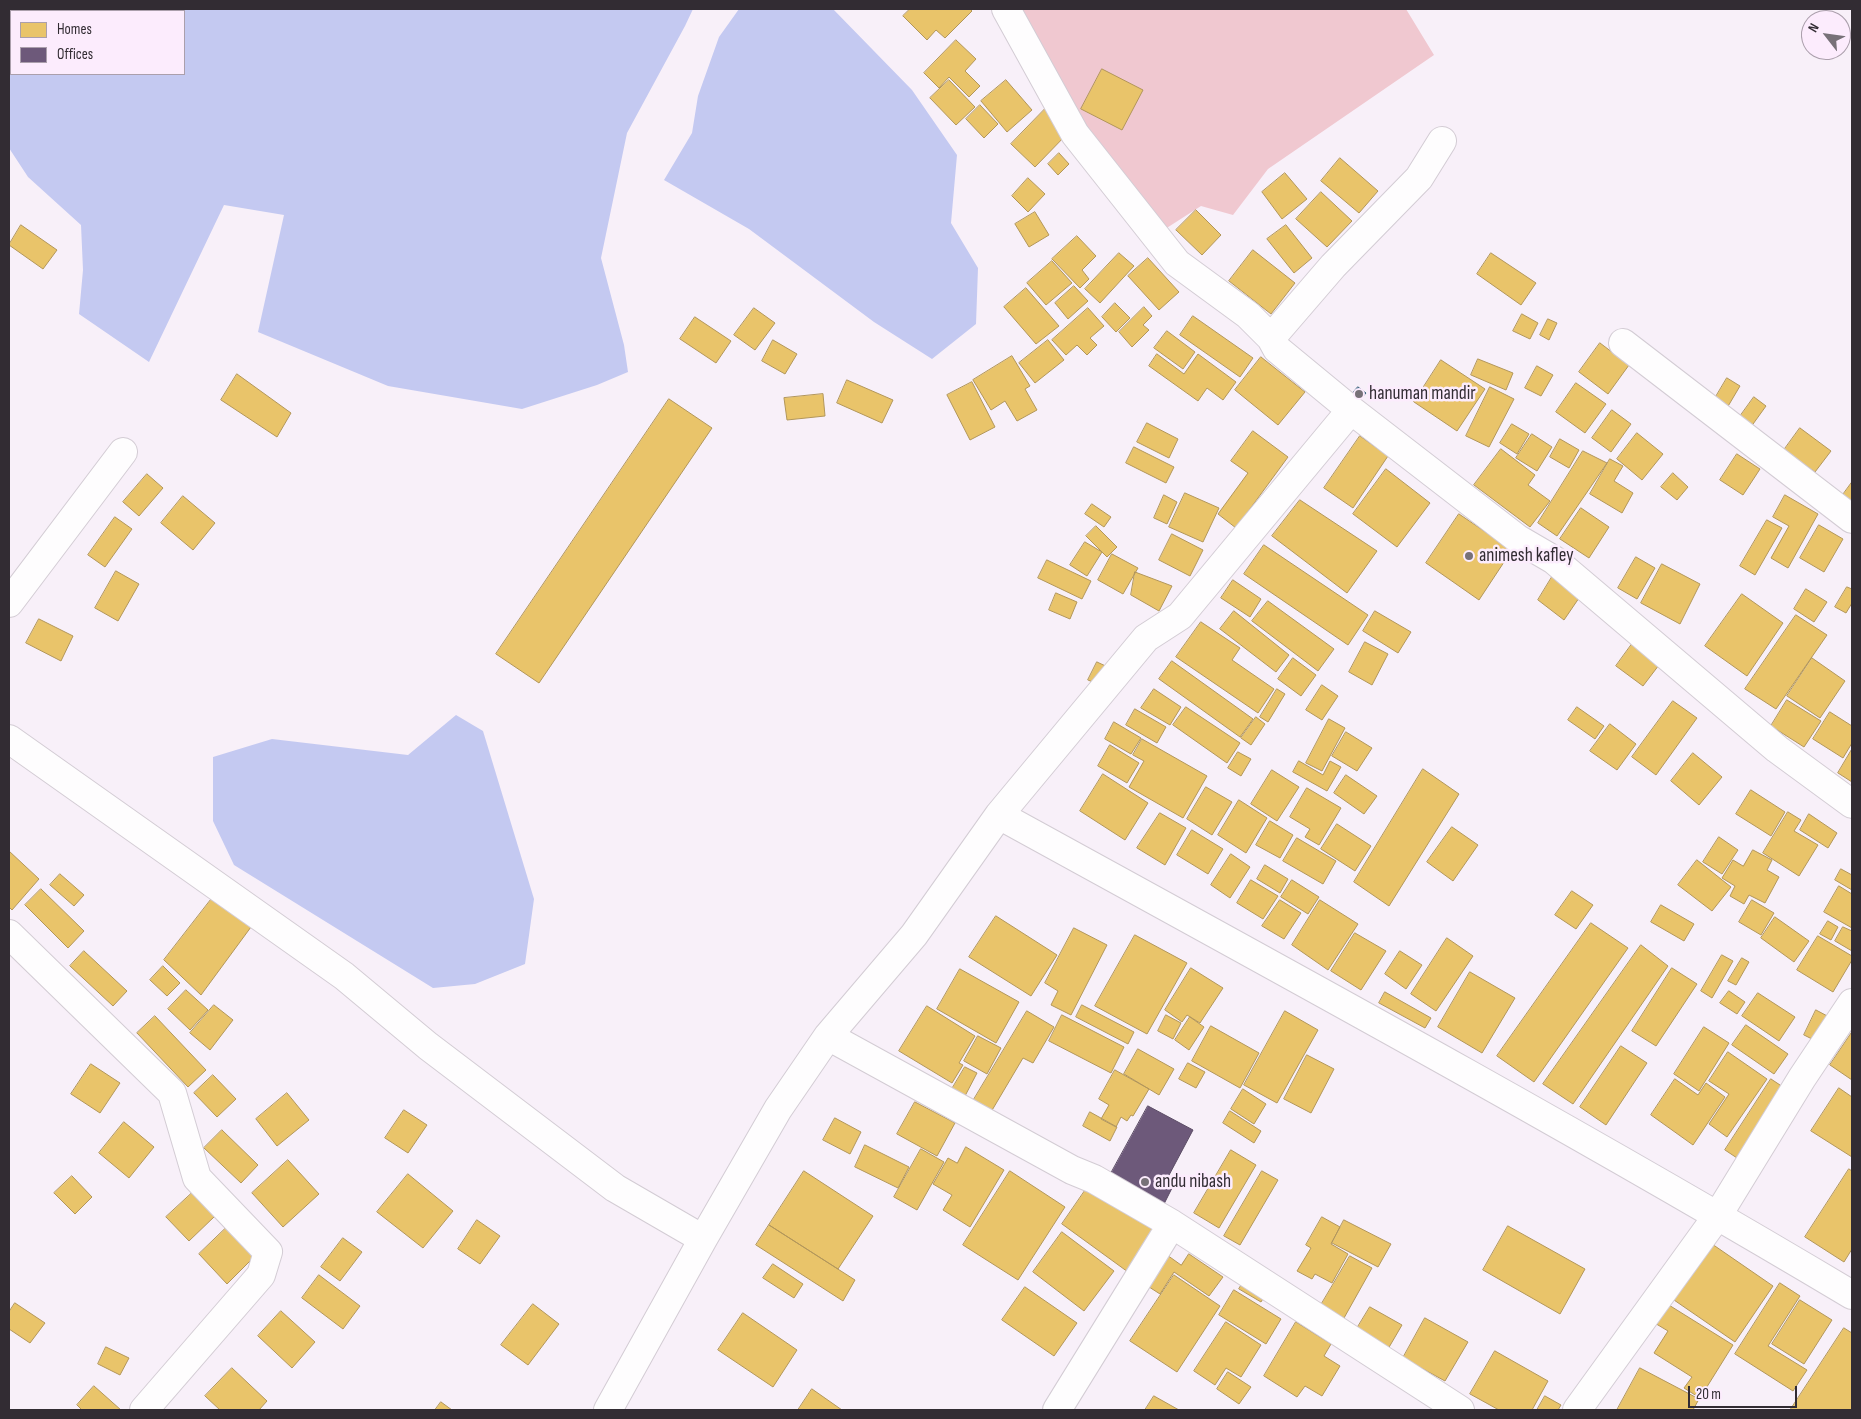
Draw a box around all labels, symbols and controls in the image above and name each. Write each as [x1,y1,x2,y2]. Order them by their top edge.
legend [10,10,185,75]
north arrow [1801,10,1851,60]
text: Homes [57,20,92,39]
text: N [1804,20,1823,35]
text: Offices [57,45,93,64]
place label: hanuman mandir [1369,383,1476,405]
marker: hanuman mandir [1353,388,1365,400]
place label: animesh kafley [1479,545,1574,567]
marker: animesh kafley [1463,550,1475,562]
place label: andu nibash [1155,1171,1231,1193]
marker: andu nibash [1139,1176,1151,1188]
scale bar [1691,1376,1800,1408]
text: 20 m [1696,1385,1721,1404]

